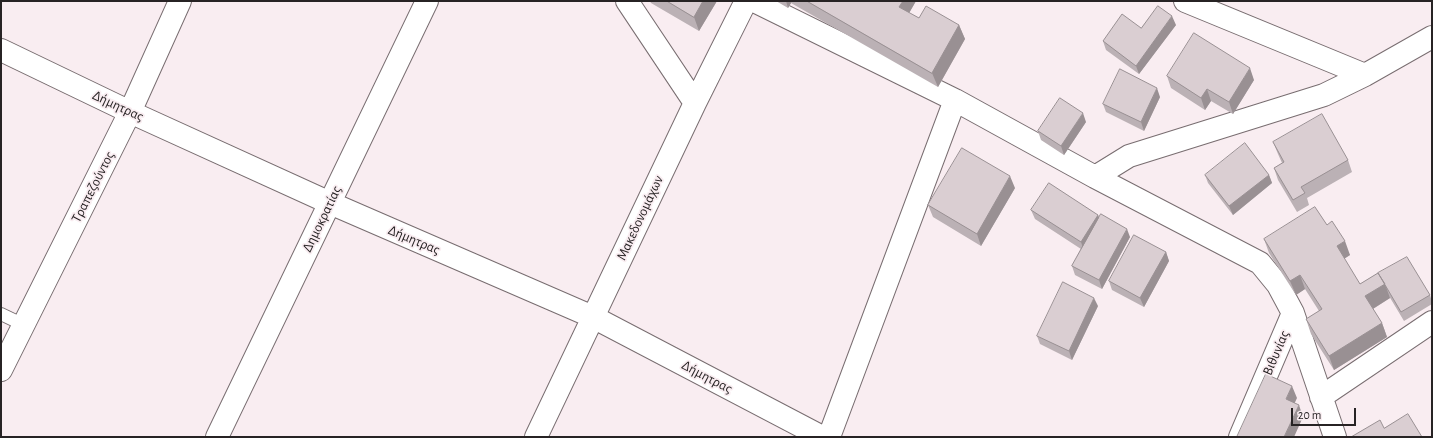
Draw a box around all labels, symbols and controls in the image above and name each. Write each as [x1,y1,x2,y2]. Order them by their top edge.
street label: Δήμητρας [90,87,146,125]
street label: Τραπεζούντος [68,149,118,225]
street label: Μακεδονομάχων [613,173,667,263]
street label: Δημοκρατίας [299,183,345,255]
street label: Δήμητρας [386,222,442,258]
street label: Βιθυνίας [1259,328,1293,378]
street label: Δήμητρας [679,357,735,397]
scale bar [1293,400,1358,426]
text: 20 m [1298,409,1321,421]

